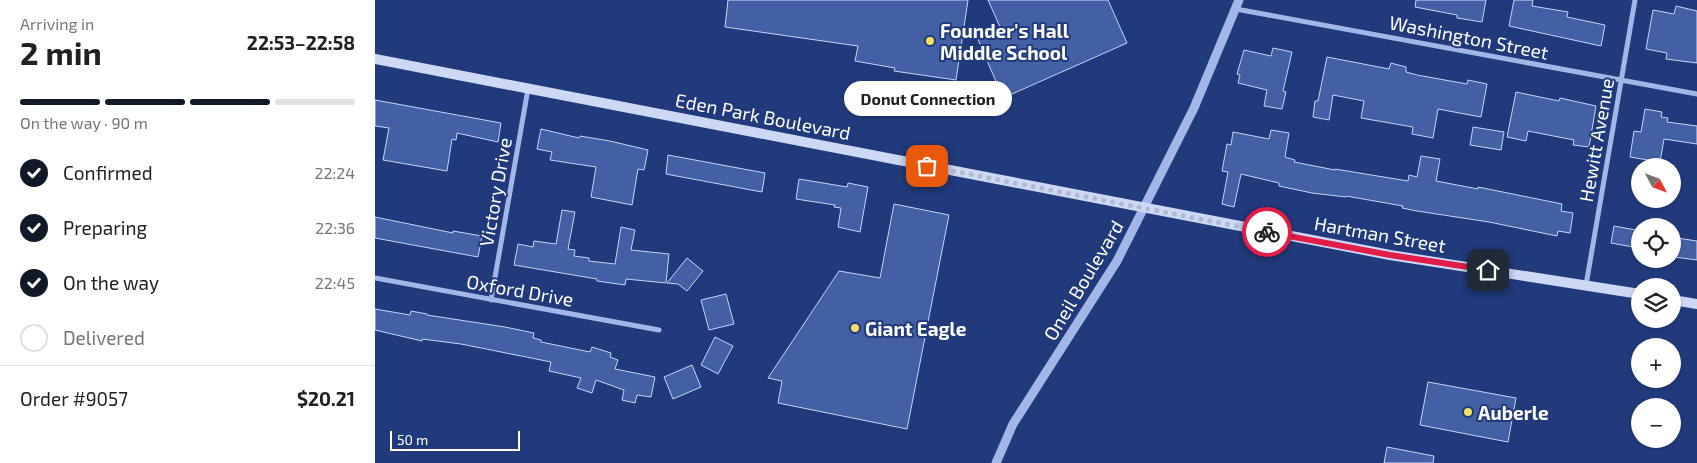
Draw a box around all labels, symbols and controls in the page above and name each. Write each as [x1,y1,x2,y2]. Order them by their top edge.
street label: Washington Street [1388,10,1550,64]
text: Arriving in [20,14,94,33]
place label: Founder's Hall Middle School [940,19,1070,64]
text: 22:53–22:58 [247,31,355,54]
text: 2 min [20,33,102,71]
marker: Founder's Hall Middle School [924,35,936,47]
street label: Hewitt Avenue [1574,76,1618,204]
callout: Donut Connection [843,81,1011,116]
street label: Eden Park Boulevard [674,88,852,144]
text: Donut Connection [861,89,995,108]
text: On the way · 90 m [20,113,148,132]
street label: Victory Drive [474,136,516,248]
pin [906,145,948,187]
icon: bag [913,152,941,180]
north arrow [1631,158,1681,208]
map controls [1631,158,1681,448]
icon: check [20,159,48,187]
text: Confirmed [63,161,153,184]
text: 22:24 [314,163,355,182]
courier [1242,207,1292,257]
street label: Hartman Street [1312,211,1448,257]
icon: check [20,214,48,242]
text: Preparing [63,216,147,239]
street label: Oneil Boulevard [1038,216,1128,344]
text: 22:36 [315,218,355,237]
icon: bike [1253,218,1281,246]
button: locate [1631,218,1681,268]
pin [1467,249,1509,291]
icon: home [1474,256,1502,284]
icon: check [20,269,48,297]
street label: Oxford Drive [465,269,575,311]
text: On the way [63,271,159,294]
text: 22:45 [315,273,355,292]
button: layers [1631,278,1681,328]
place label: Giant Eagle [865,317,967,340]
marker: Giant Eagle [849,322,861,334]
text: Delivered [63,326,145,349]
button: + [1631,338,1681,388]
text: Order #9057 [20,387,128,410]
text: $20.21 [297,387,355,410]
button: − [1631,398,1681,448]
place label: Auberle [1478,401,1549,424]
marker: Auberle [1462,406,1474,418]
scale bar [390,428,520,451]
text: 50 m [397,431,428,448]

